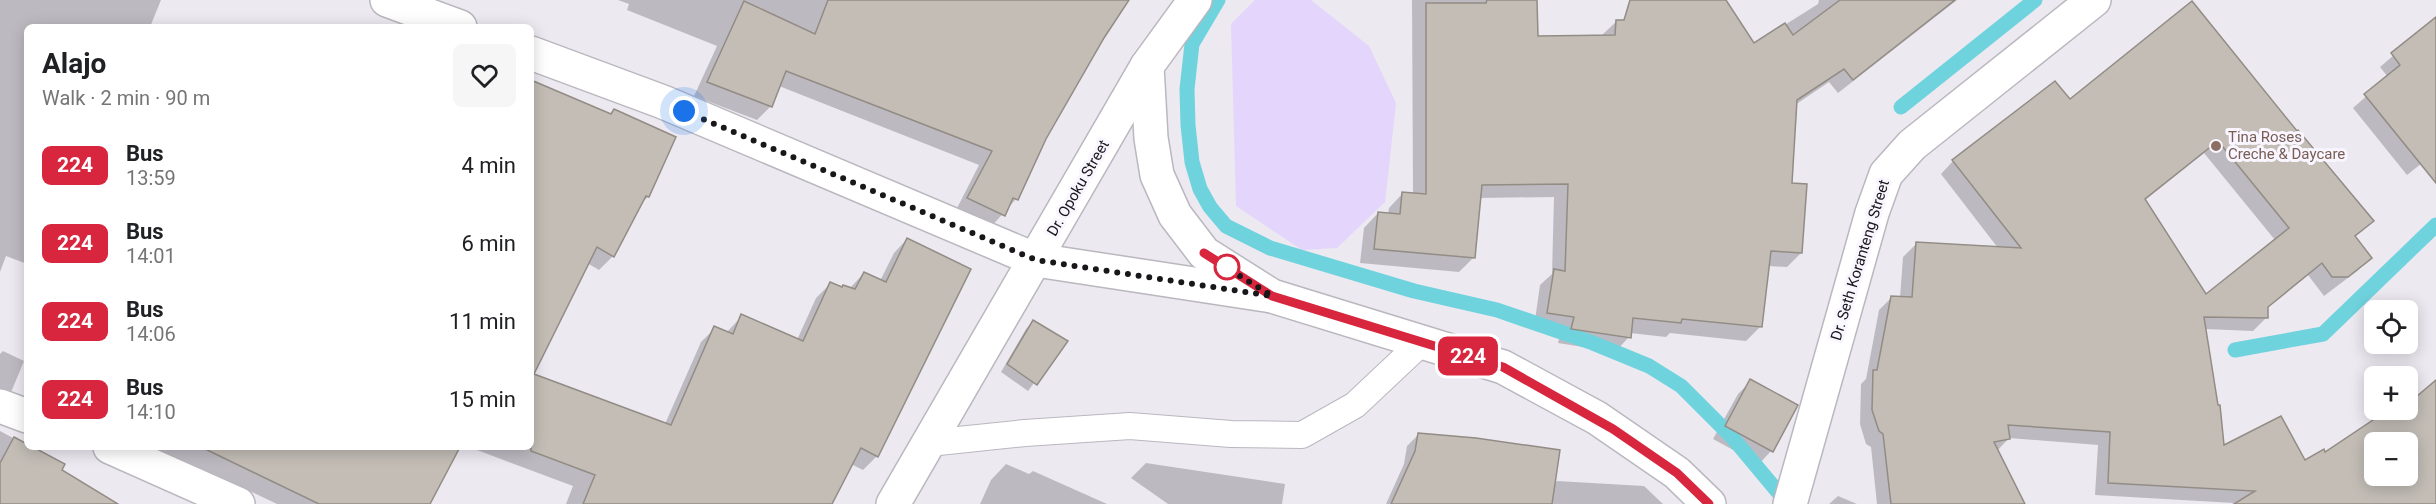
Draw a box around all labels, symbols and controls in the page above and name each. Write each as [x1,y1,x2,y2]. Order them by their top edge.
button: heart [453,44,516,107]
text: Alajo [42,47,106,80]
text: Walk · 2 min · 90 m [42,86,210,110]
your location [669,96,699,126]
place label: Tina Roses Creche & Daycare [2228,128,2345,163]
street label: Dr. Opoku Street [1043,137,1113,239]
marker: Tina Roses Creche & Daycare [2209,139,2223,153]
text: Bus [126,141,164,166]
text: 224 [57,153,93,177]
text: 4 min [461,153,516,178]
text: 13:59 [126,166,176,190]
street label: Dr. Seth Koranteng Street [1827,177,1893,343]
text: Bus [126,219,164,244]
text: 224 [57,231,93,255]
text: 6 min [461,231,516,256]
text: 14:01 [126,244,176,268]
unlabelled marker [1214,254,1240,280]
text: Bus [126,297,164,322]
map controls [2364,300,2418,486]
button: locate [2364,300,2418,354]
text: 224 [57,309,93,333]
text: 11 min [449,309,516,334]
text: 14:06 [126,322,176,346]
line badge: 224 [1434,336,1502,376]
text: 224 [1450,344,1486,368]
button: + [2364,366,2418,420]
text: Bus [126,375,164,400]
text: 224 [57,387,93,411]
text: 15 min [449,387,516,412]
text: 14:10 [126,400,176,424]
button: − [2364,432,2418,486]

